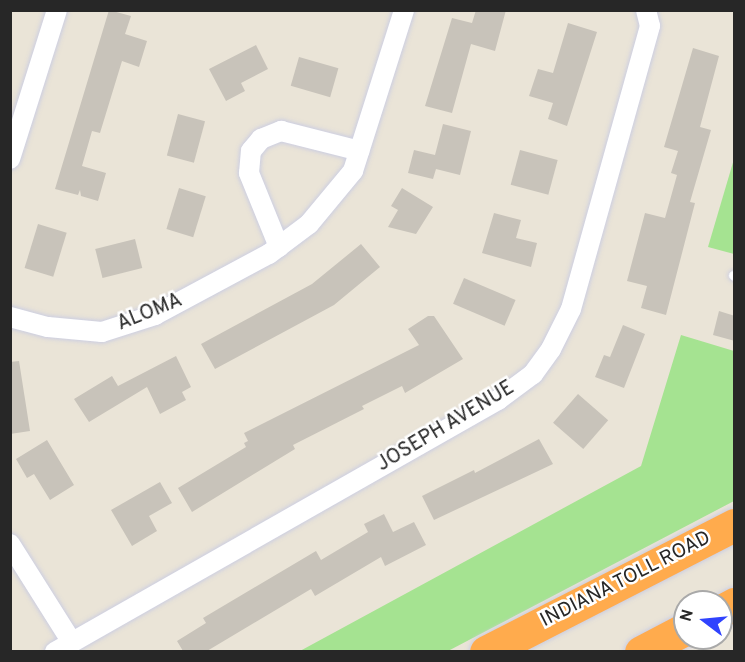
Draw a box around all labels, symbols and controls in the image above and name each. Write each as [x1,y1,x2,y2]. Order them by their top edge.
street label: ALOMA [114,289,186,337]
street label: JOSEPH AVENUE [373,376,519,478]
street label: INDIANA TOLL ROAD [536,526,716,634]
north arrow [673,590,733,650]

